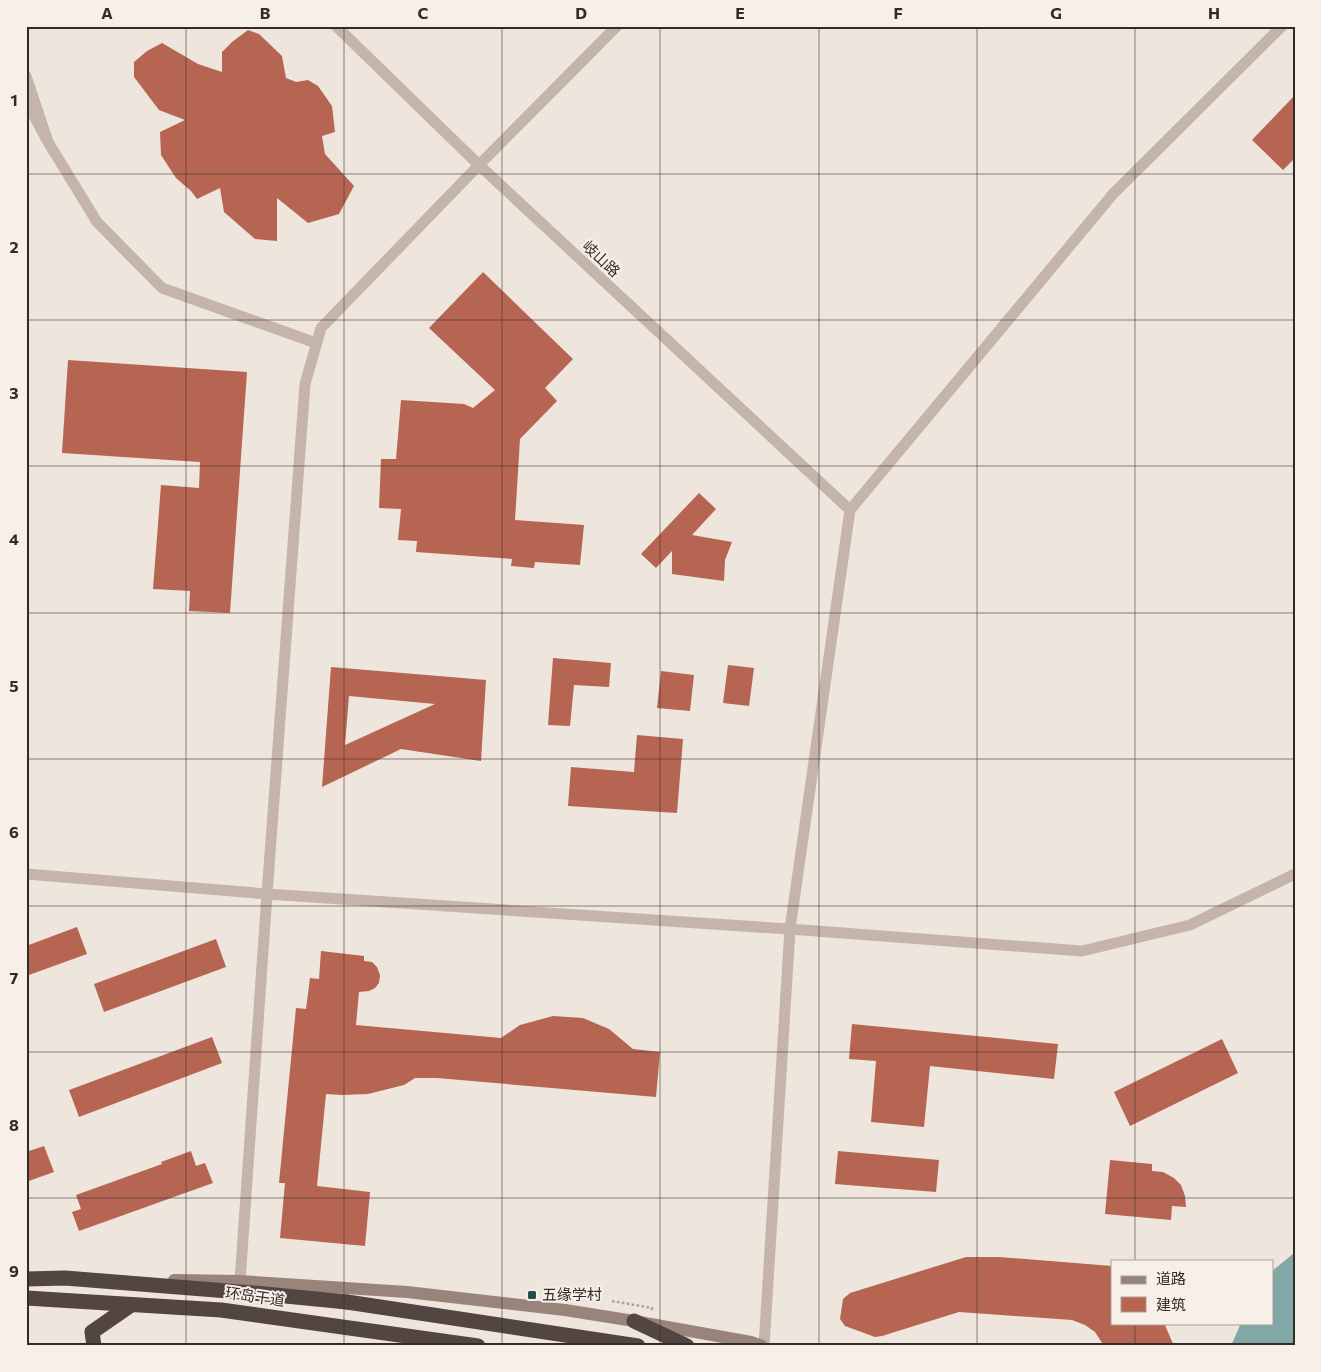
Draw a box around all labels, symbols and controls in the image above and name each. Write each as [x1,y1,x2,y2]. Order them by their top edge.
text: A [101,3,113,22]
text: B [260,3,271,22]
text: C [418,3,429,22]
text: D [575,3,587,22]
text: E [735,3,745,22]
text: F [893,3,903,22]
text: G [1050,3,1062,22]
text: H [1208,3,1220,22]
text: 1 [10,90,18,109]
street label: 岐山路 [579,236,624,280]
text: 2 [9,237,19,256]
text: 3 [9,383,19,402]
text: 4 [9,529,19,548]
text: 5 [9,676,19,695]
text: 6 [9,822,19,841]
text: 7 [10,968,19,987]
text: 8 [9,1115,19,1134]
legend [1111,1260,1274,1324]
text: 9 [9,1261,19,1280]
text: 道路 [1156,1269,1186,1287]
street label: 环岛干道 [224,1283,286,1309]
place label: 五缘学村 [542,1285,602,1303]
marker: 五缘学村 [526,1289,538,1301]
text: 建筑 [1156,1295,1186,1313]

